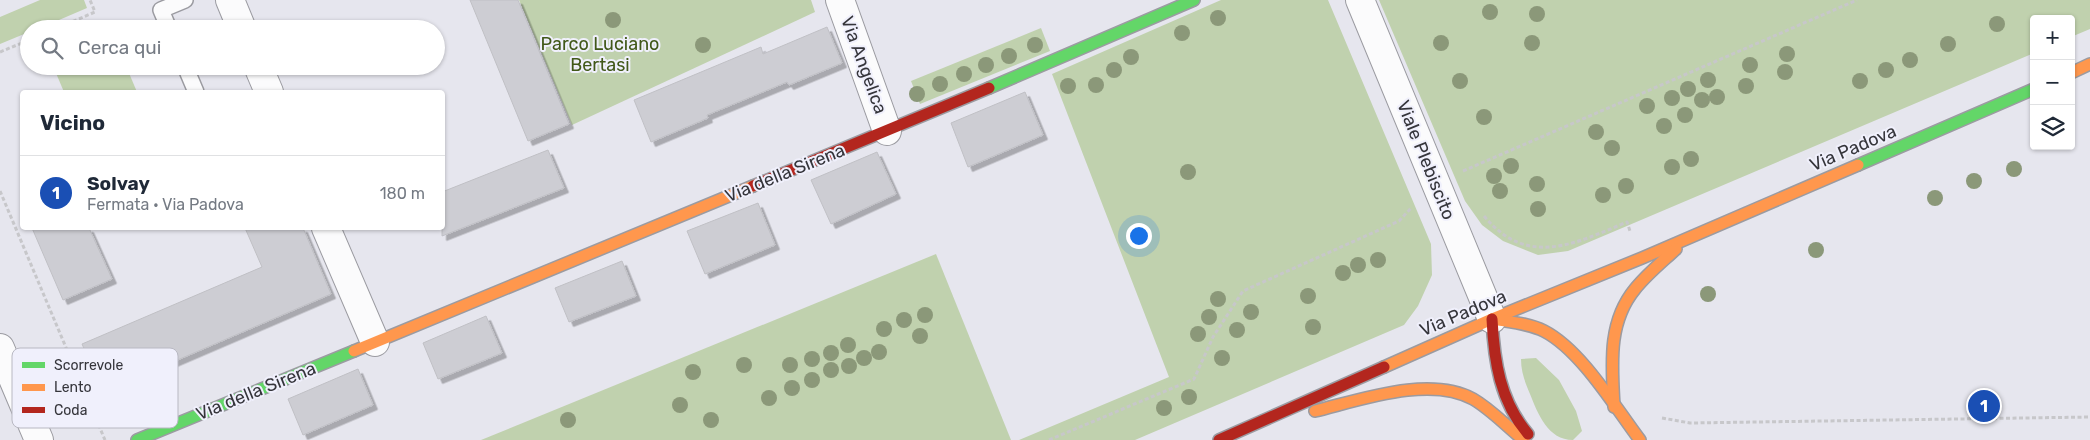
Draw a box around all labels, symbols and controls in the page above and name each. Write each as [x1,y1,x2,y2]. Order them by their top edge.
street label: Via Angelica [836,13,892,117]
map controls [2030,15,2075,150]
button: + [2030,15,2075,60]
search box [20,20,445,75]
park label: Parco Luciano Bertasi [541,33,659,76]
icon: search [38,34,66,62]
text: Cerca qui [78,36,161,59]
button: − [2030,60,2075,105]
street label: Viale Plebiscito [1392,97,1460,223]
button: layers [2030,105,2075,150]
text: Vicino [40,110,105,135]
street label: Via Padova [1806,120,1900,176]
street label: Via della Sirena [722,139,848,207]
text: Solvay [87,172,150,195]
text: 1 [52,184,60,203]
text: 180 m [380,184,425,203]
text: Fermata · Via Padova [87,195,244,214]
your location [1126,223,1152,249]
street label: Via Padova [1416,285,1510,341]
legend [12,348,178,428]
text: Scorrevole [54,357,123,374]
street label: Via della Sirena [193,357,319,425]
text: Lento [54,379,91,396]
pin: 1 [1968,387,2000,425]
text: Coda [54,402,87,419]

